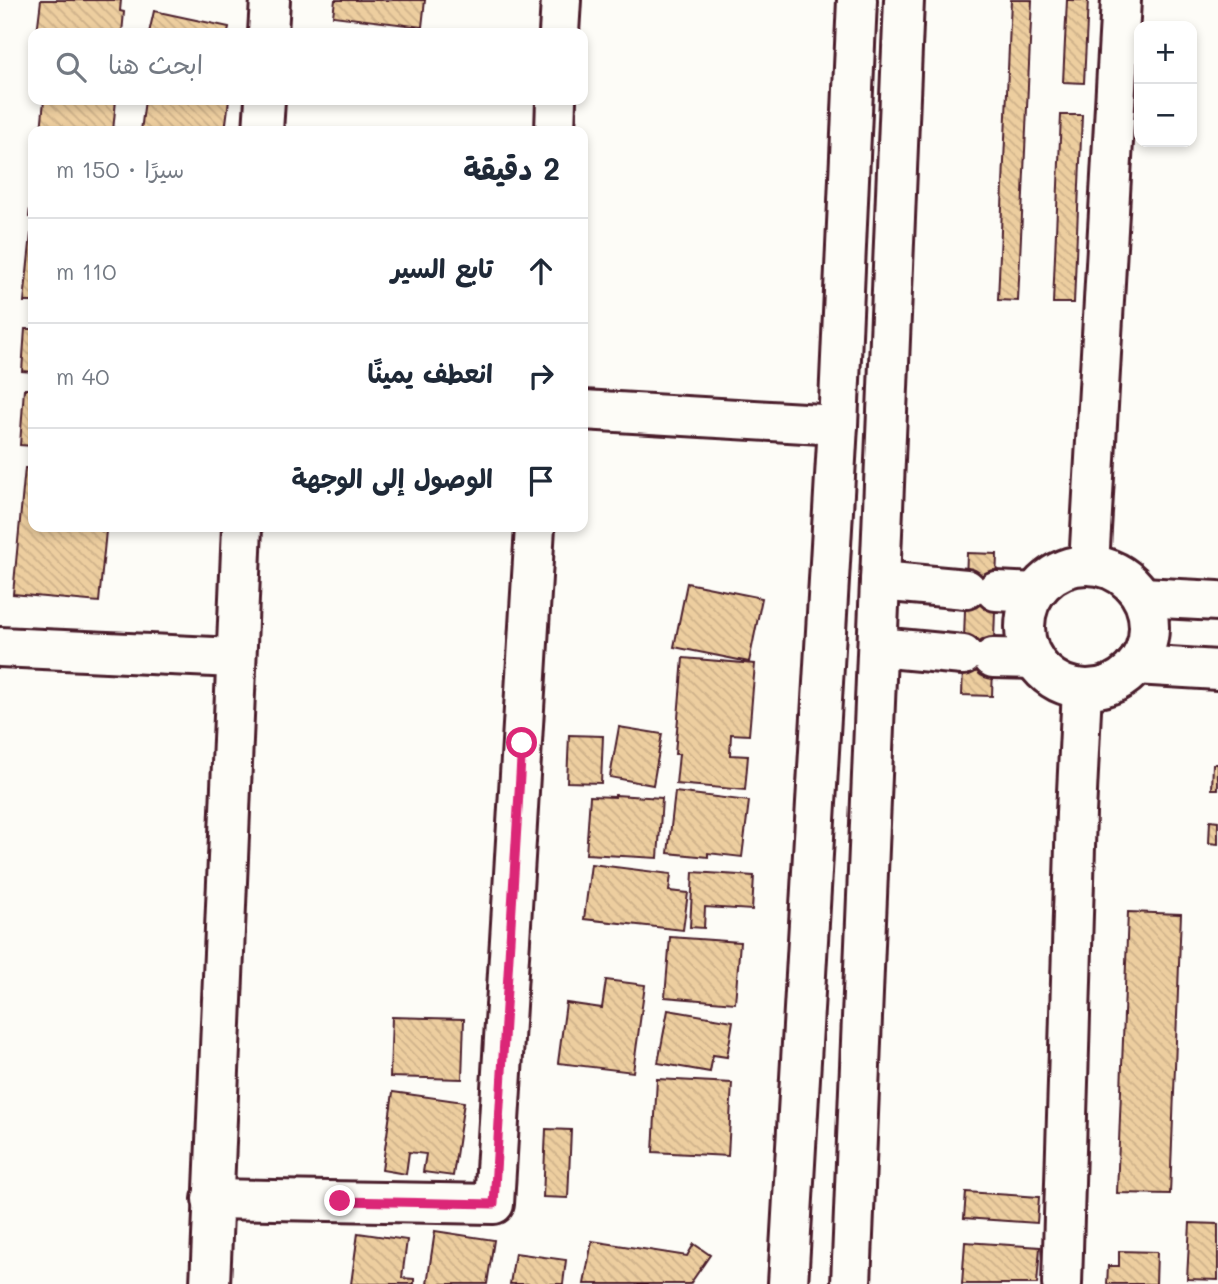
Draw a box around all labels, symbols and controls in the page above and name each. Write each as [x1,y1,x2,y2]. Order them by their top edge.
map controls [1134,21,1197,147]
button: + [1134,21,1197,84]
search box [28,28,588,105]
text: ابحث هنا [108,47,203,81]
icon: search [52,48,90,86]
button: − [1134,84,1197,147]
text: 2 دقيقة [463,148,560,188]
text: سيرًا · 150 m [56,154,184,184]
text: تابع السير [391,251,493,285]
icon: ahead [522,252,560,290]
text: 110 m [56,256,116,286]
text: انعطف يمينًا [368,356,493,390]
icon: right [522,357,560,395]
text: 40 m [56,361,109,391]
text: الوصول إلى الوجهة [291,461,493,495]
icon: arrive [522,462,560,500]
route start [506,727,537,758]
route end [324,1185,355,1216]

